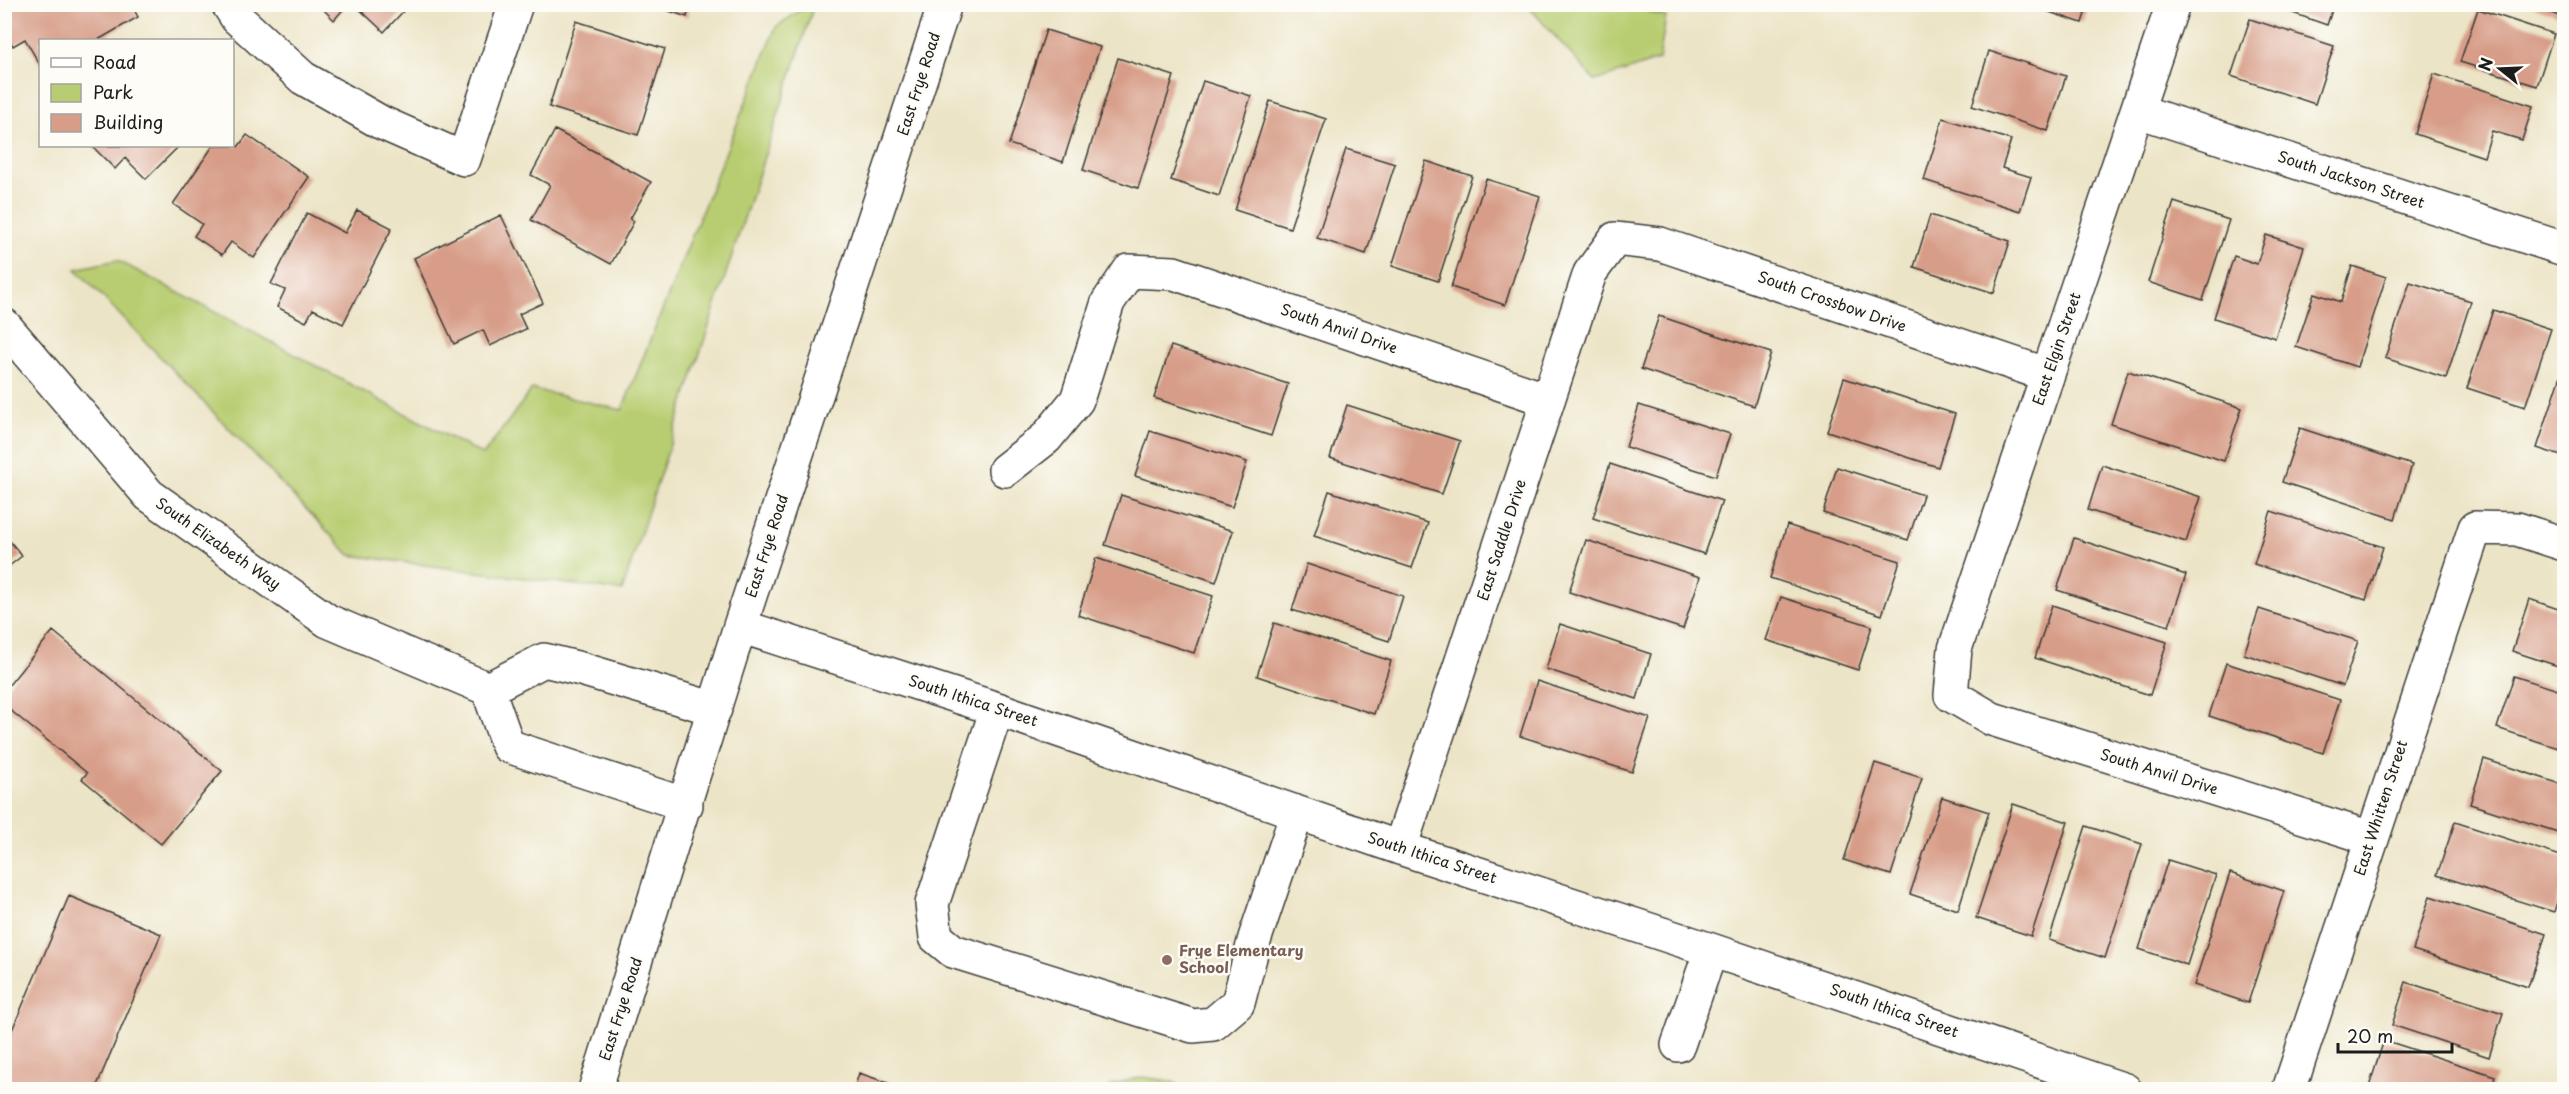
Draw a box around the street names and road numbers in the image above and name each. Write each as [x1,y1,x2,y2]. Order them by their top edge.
street label: East Frye Road [890,29,945,138]
street label: South Jackson Street [2275,144,2428,213]
street label: South Crossbow Drive [1755,264,1910,337]
street label: East Elgin Street [2025,289,2086,408]
street label: South Anvil Drive [1278,297,1401,358]
street label: East Saddle Drive [1470,476,1531,603]
street label: South Elizabeth Way [152,491,286,595]
street label: East Frye Road [738,491,793,600]
street label: South Ithica Street [906,668,1041,731]
street label: East Whitten Street [2347,736,2412,878]
street label: South Anvil Drive [2098,742,2221,799]
street label: South Ithica Street [1365,825,1500,888]
street label: East Frye Road [592,954,647,1063]
street label: South Ithica Street [1827,977,1962,1042]

